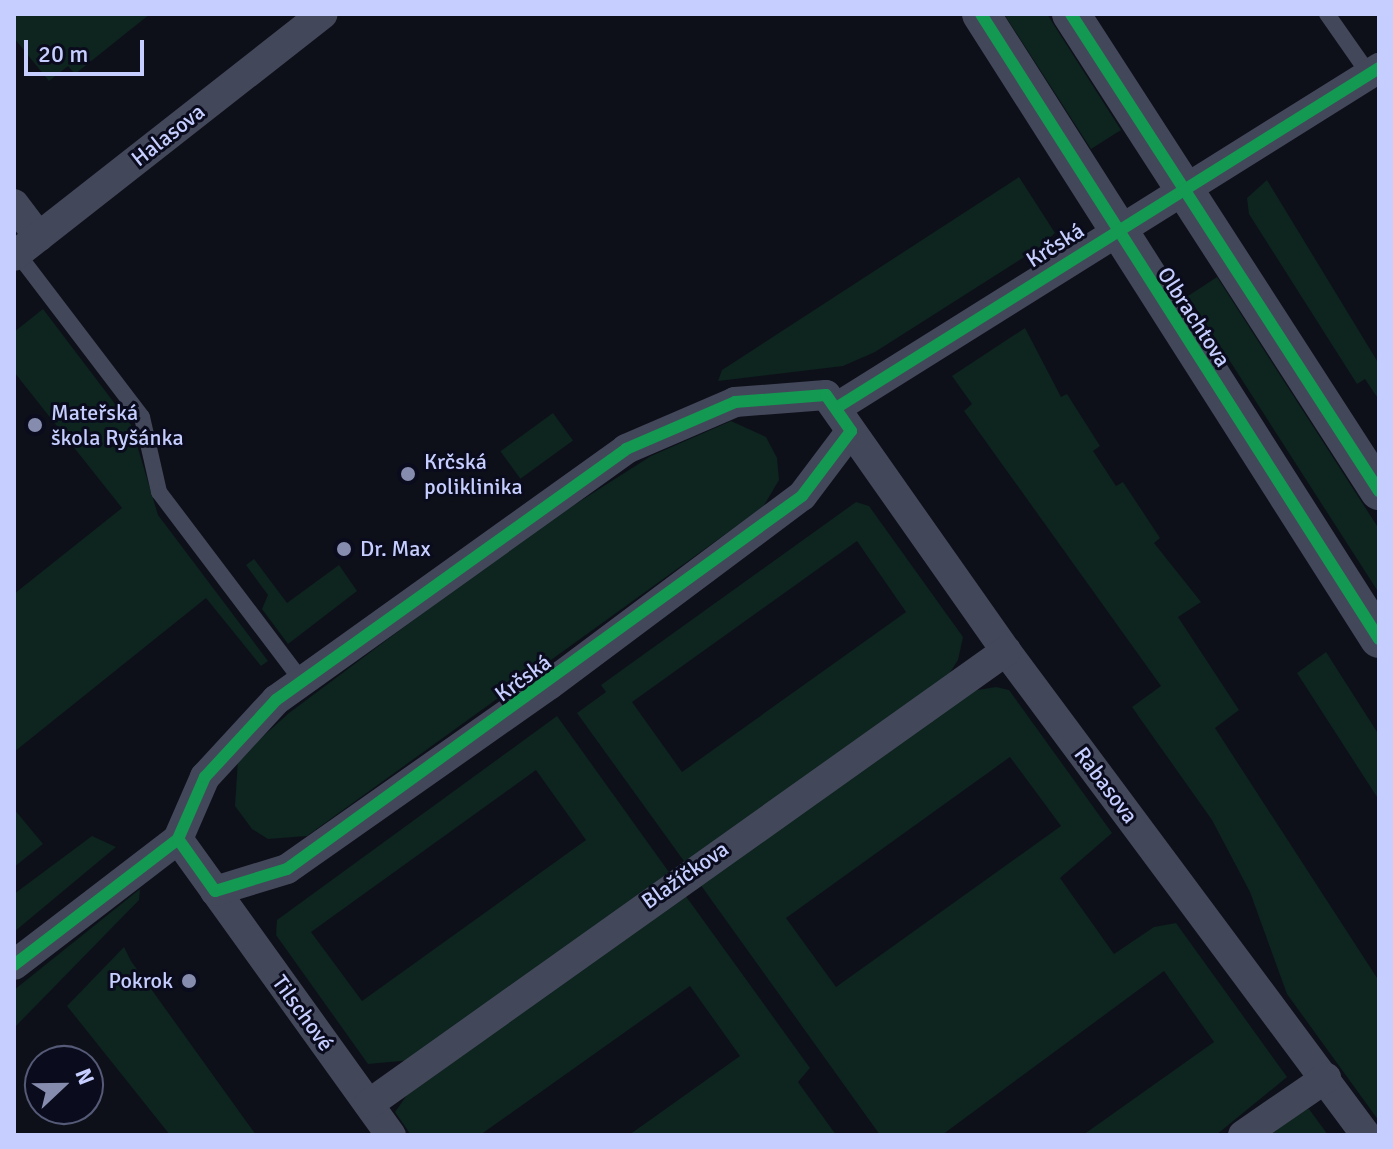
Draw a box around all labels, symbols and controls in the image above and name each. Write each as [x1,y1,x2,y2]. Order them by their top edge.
scale bar [28,24,148,74]
text: 20 m [38,39,88,69]
street label: Halasova [126,98,210,172]
street label: Krčská [1021,217,1089,273]
street label: Olbrachtova [1152,262,1236,372]
place label: Mateřská škola Ryšánka [51,399,184,450]
marker: Mateřská škola Ryšánka [26,416,44,434]
place label: Krčská poliklinika [424,448,523,500]
marker: Krčská poliklinika [399,465,417,483]
place label: Dr. Max [360,536,431,562]
marker: Dr. Max [335,540,353,558]
street label: Krčská [490,649,556,707]
street label: Rabasova [1069,742,1143,828]
street label: Blažíčkova [636,835,734,915]
place label: Pokrok [109,968,173,994]
street label: Tilschové [267,970,339,1056]
marker: Pokrok [180,972,198,990]
north arrow [24,1045,104,1125]
text: N [69,1064,100,1089]

